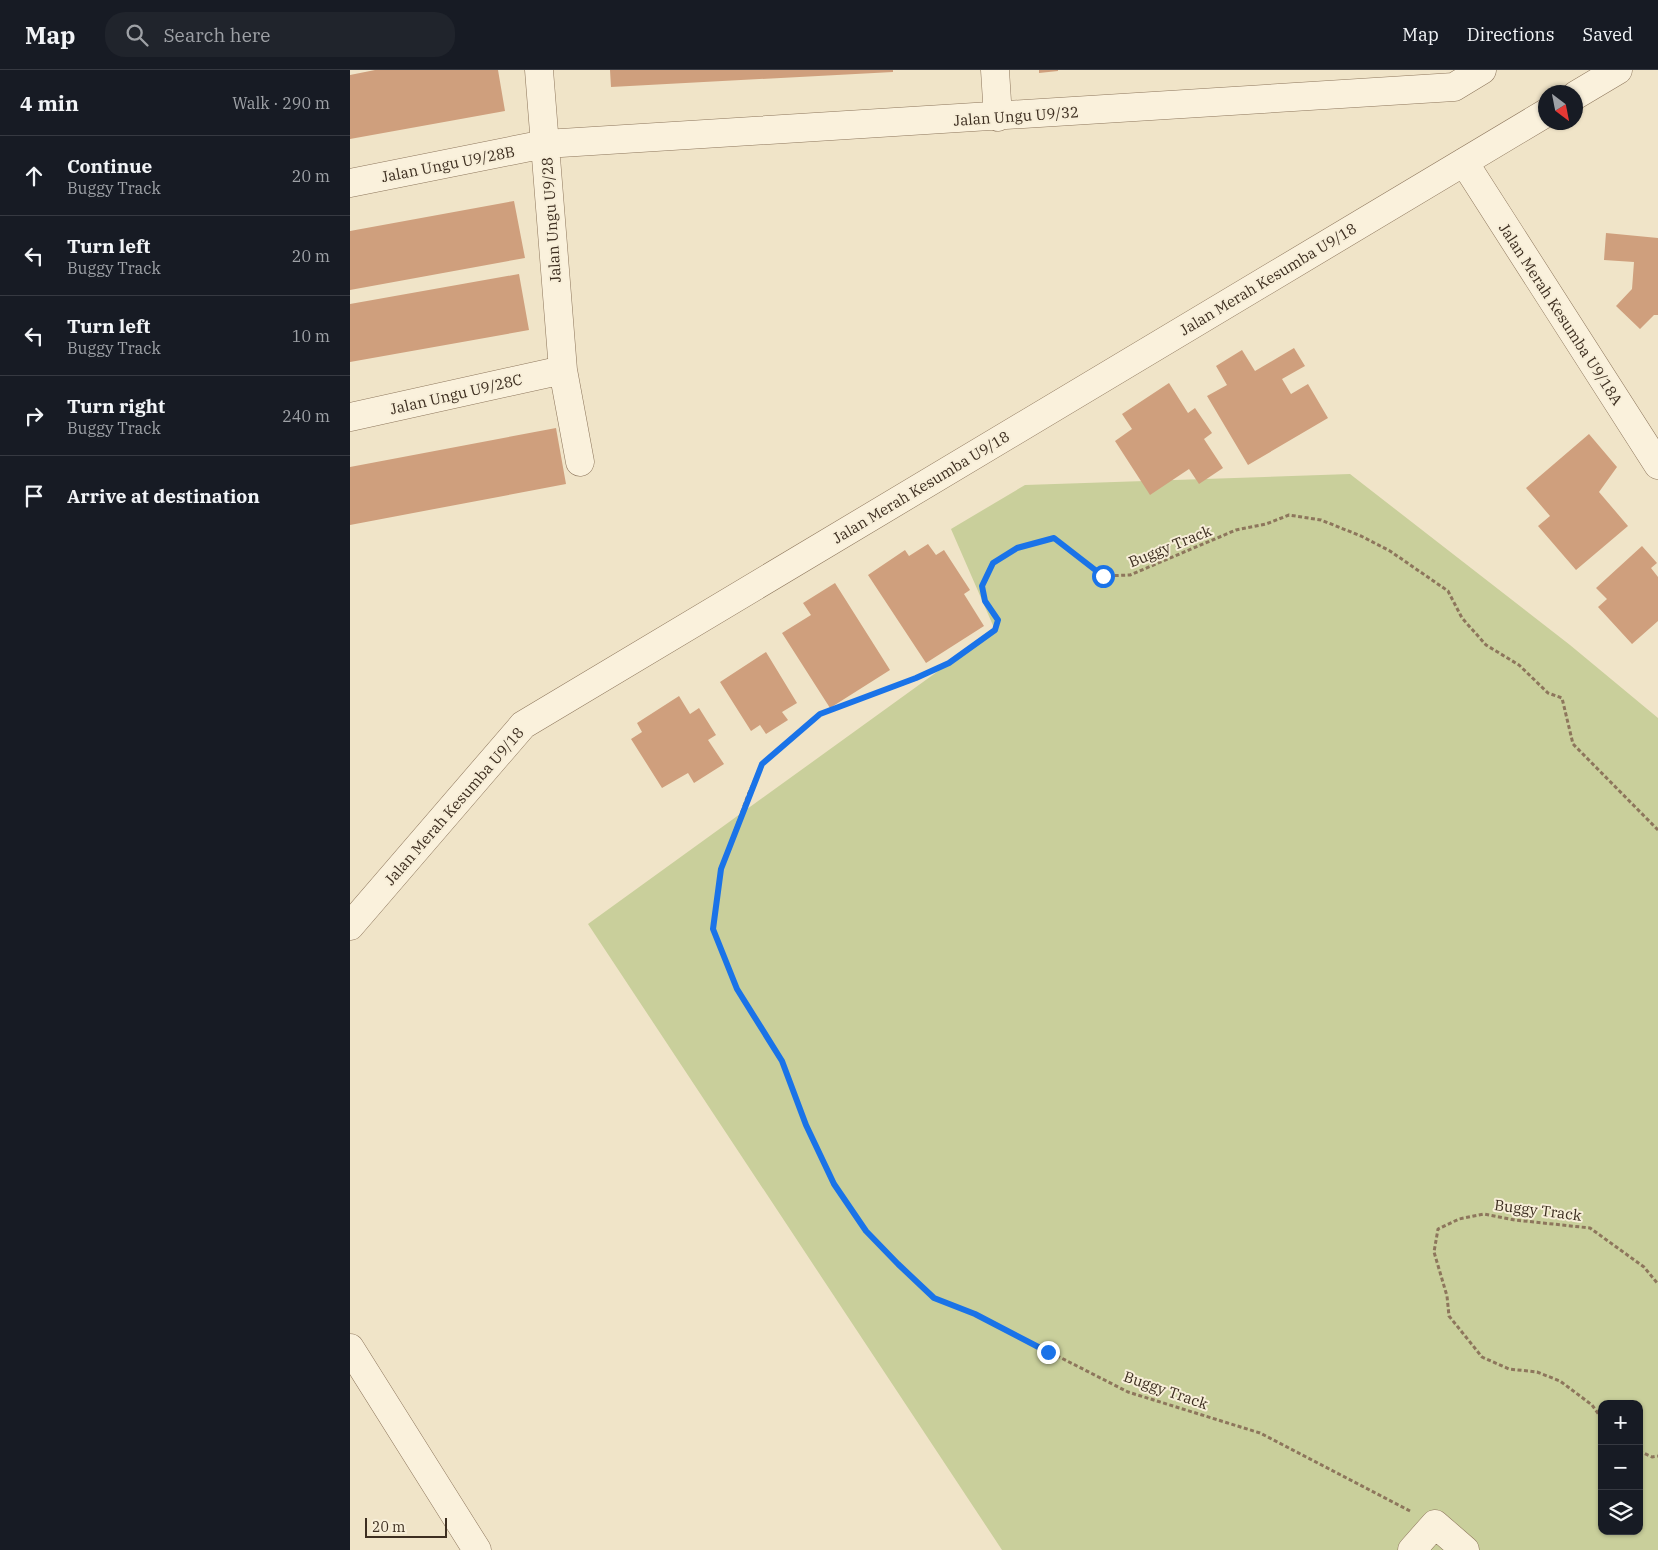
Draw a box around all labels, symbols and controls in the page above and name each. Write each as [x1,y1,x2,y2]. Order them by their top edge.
search box [105,12,455,57]
text: Map [25,19,75,51]
icon: search [123,21,151,49]
text: Search here [163,23,270,47]
text: Map [1402,23,1439,46]
text: Directions [1467,23,1555,46]
text: Saved [1583,23,1633,46]
north arrow [1538,85,1583,130]
text: 4 min [20,89,79,117]
text: Walk · 290 m [232,93,330,113]
street label: Jalan Ungu U9/32 [953,102,1079,130]
street label: Jalan Ungu U9/28B [380,142,516,186]
text: Continue [67,154,152,178]
street label: Jalan Ungu U9/28 [537,157,565,283]
icon: ahead [20,162,48,190]
text: 20 m [292,166,330,186]
text: Buggy Track [67,178,161,198]
street label: Jalan Merah Kesumba U9/18 [1176,219,1360,339]
street label: Jalan Merah Kesumba U9/18A [1495,219,1627,409]
text: Turn left [67,234,150,258]
icon: left [20,242,48,270]
text: 20 m [292,246,330,266]
text: Buggy Track [67,258,161,278]
text: Turn left [67,314,150,338]
icon: left [20,322,48,350]
text: 10 m [292,326,330,346]
text: Buggy Track [67,338,161,358]
street label: Jalan Ungu U9/28C [388,370,524,418]
text: Turn right [67,394,165,418]
icon: right [20,402,48,430]
text: 240 m [282,406,330,426]
text: Buggy Track [67,418,161,438]
street label: Jalan Merah Kesumba U9/18 [829,427,1013,547]
icon: arrive [20,482,48,510]
text: Arrive at destination [67,484,260,508]
street label: Buggy Track [1126,521,1215,571]
route start [1092,565,1115,588]
street label: Jalan Merah Kesumba U9/18 [380,723,528,889]
street label: Buggy Track [1493,1195,1583,1225]
route end [1037,1341,1060,1364]
street label: Buggy Track [1121,1367,1211,1413]
map controls [1598,1400,1643,1535]
button: + [1598,1400,1643,1445]
button: − [1598,1445,1643,1490]
button: layers [1598,1490,1643,1535]
scale bar [365,1515,448,1538]
text: 20 m [372,1518,405,1536]

